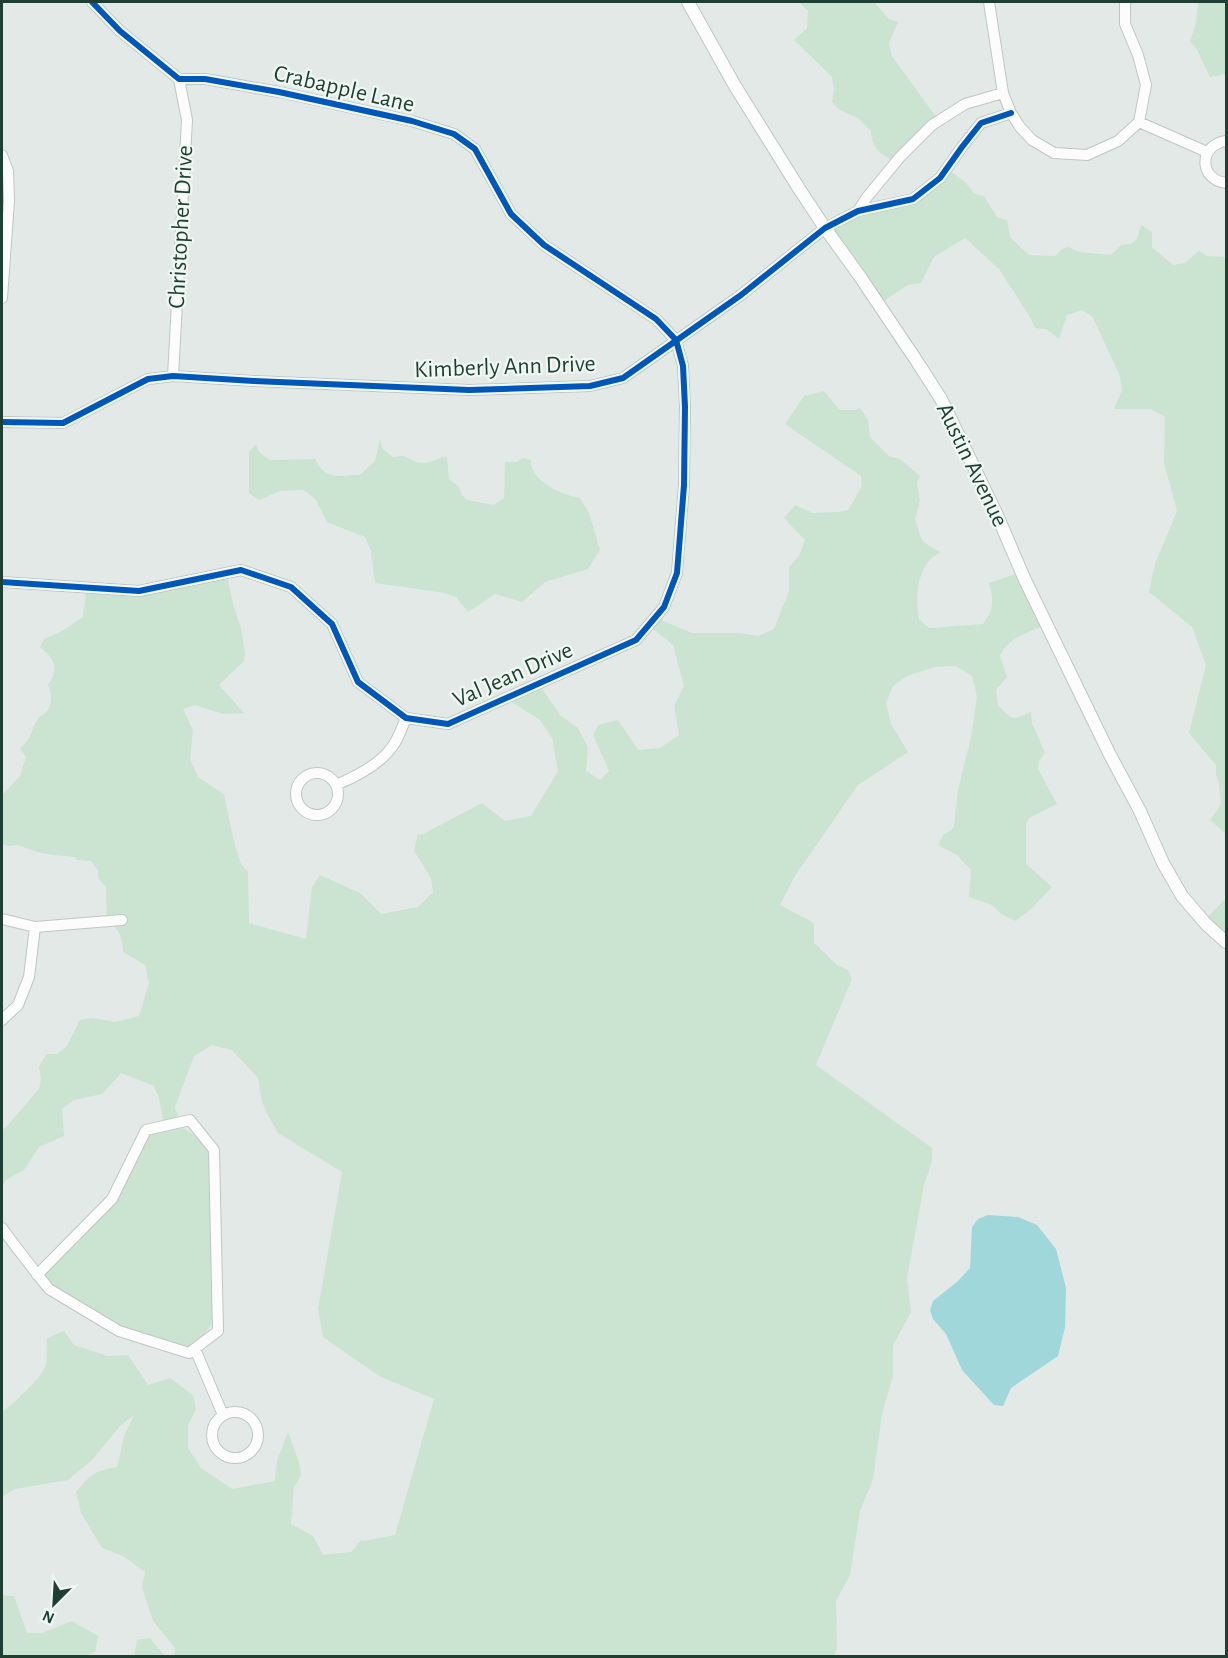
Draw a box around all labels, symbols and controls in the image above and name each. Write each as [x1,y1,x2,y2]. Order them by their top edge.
street label: Crabapple Lane [271,61,417,117]
street label: Christopher Drive [165,145,197,309]
street label: Kimberly Ann Drive [414,352,596,382]
street label: Austin Avenue [932,399,1012,531]
street label: Val Jean Drive [449,638,577,712]
north arrow [24,1574,84,1634]
text: N [40,1607,57,1626]

